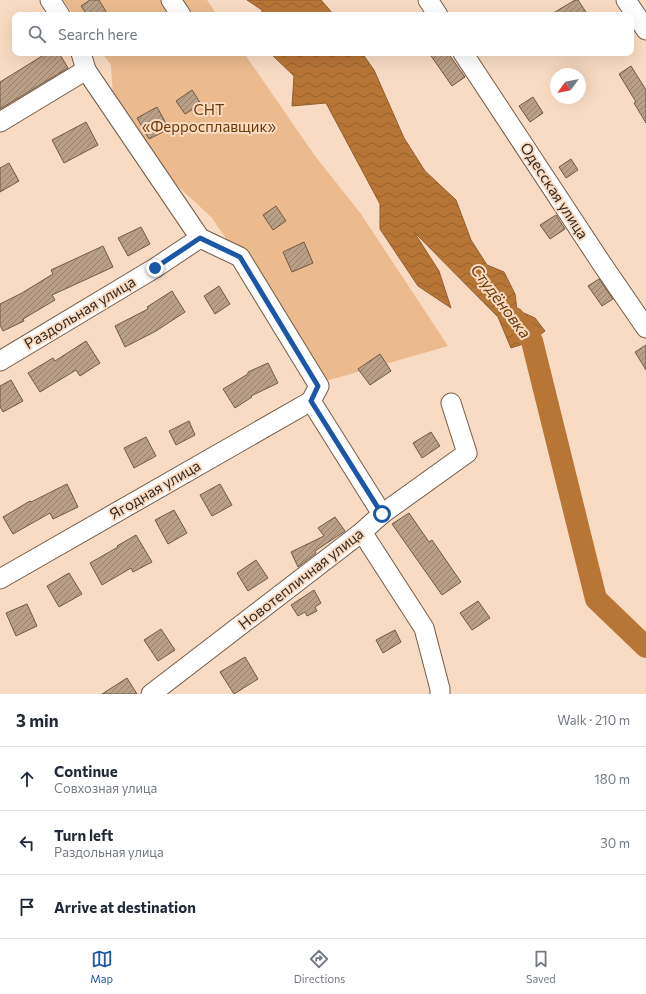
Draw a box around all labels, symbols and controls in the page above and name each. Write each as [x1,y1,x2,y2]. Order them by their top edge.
search box [12,12,634,56]
icon: search [26,23,48,45]
text: Search here [58,25,137,43]
north arrow [550,68,586,104]
park label: СНТ «Ферросплавщик» [142,100,276,135]
street label: Одесская улица [517,139,593,242]
route end [146,259,164,277]
water label: Студёновка [467,260,535,341]
street label: Раздольная улица [21,272,138,352]
street label: Ягодная улица [106,456,203,522]
route start [373,505,391,523]
street label: Новотепличная улица [234,524,367,633]
text: 3 min [16,710,59,731]
text: Walk · 210 m [557,712,630,728]
text: Continue [54,762,118,780]
icon: ahead [16,768,38,790]
text: 180 m [594,771,630,787]
text: Совхозная улица [54,780,157,796]
text: Turn left [54,826,113,844]
icon: left [16,832,38,854]
text: 30 m [600,835,630,851]
text: Раздольная улица [54,844,164,860]
icon: arrive [16,896,38,918]
text: Arrive at destination [54,898,196,916]
tab: Map [90,948,113,985]
tab: Directions [294,948,345,985]
tab: Saved [526,948,556,985]

